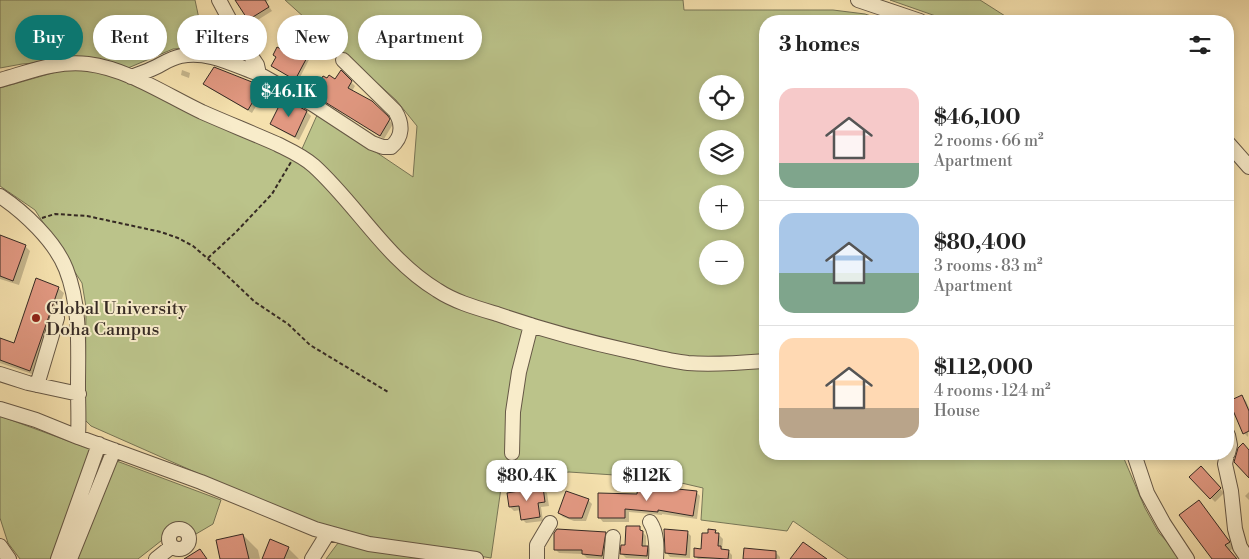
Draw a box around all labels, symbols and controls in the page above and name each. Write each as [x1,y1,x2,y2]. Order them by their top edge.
chip: Buy [15,15,83,60]
chip: Rent [93,15,167,60]
chip: Filters [177,15,267,60]
chip: New [277,15,348,60]
chip: Apartment [358,15,482,60]
icon: filters [1186,31,1214,59]
text: 3 homes [779,32,860,58]
map controls [699,75,744,285]
button: locate [699,75,744,120]
pin: $46.1K [248,76,330,118]
text: $46.1K [261,82,317,102]
text: $46,100 [934,105,1020,131]
icon: home [819,108,879,168]
button: layers [699,130,744,175]
text: 2 rooms · 66 m² [934,131,1044,151]
text: Apartment [934,151,1013,171]
button: + [699,185,744,230]
text: $80,400 [934,230,1026,256]
icon: home [819,233,879,293]
button: − [699,240,744,285]
text: 3 rooms · 83 m² [934,256,1043,276]
text: Apartment [934,276,1013,296]
place label: Global University Doha Campus [46,297,187,341]
marker: Global University Doha Campus [30,312,42,324]
text: $112,000 [934,355,1033,381]
icon: home [819,358,879,418]
text: 4 rooms · 124 m² [934,381,1051,401]
text: House [934,401,980,421]
pin: $80.4K [486,460,568,502]
pin: $112K [612,460,682,502]
text: $80.4K [497,466,557,486]
text: $112K [623,466,671,486]

